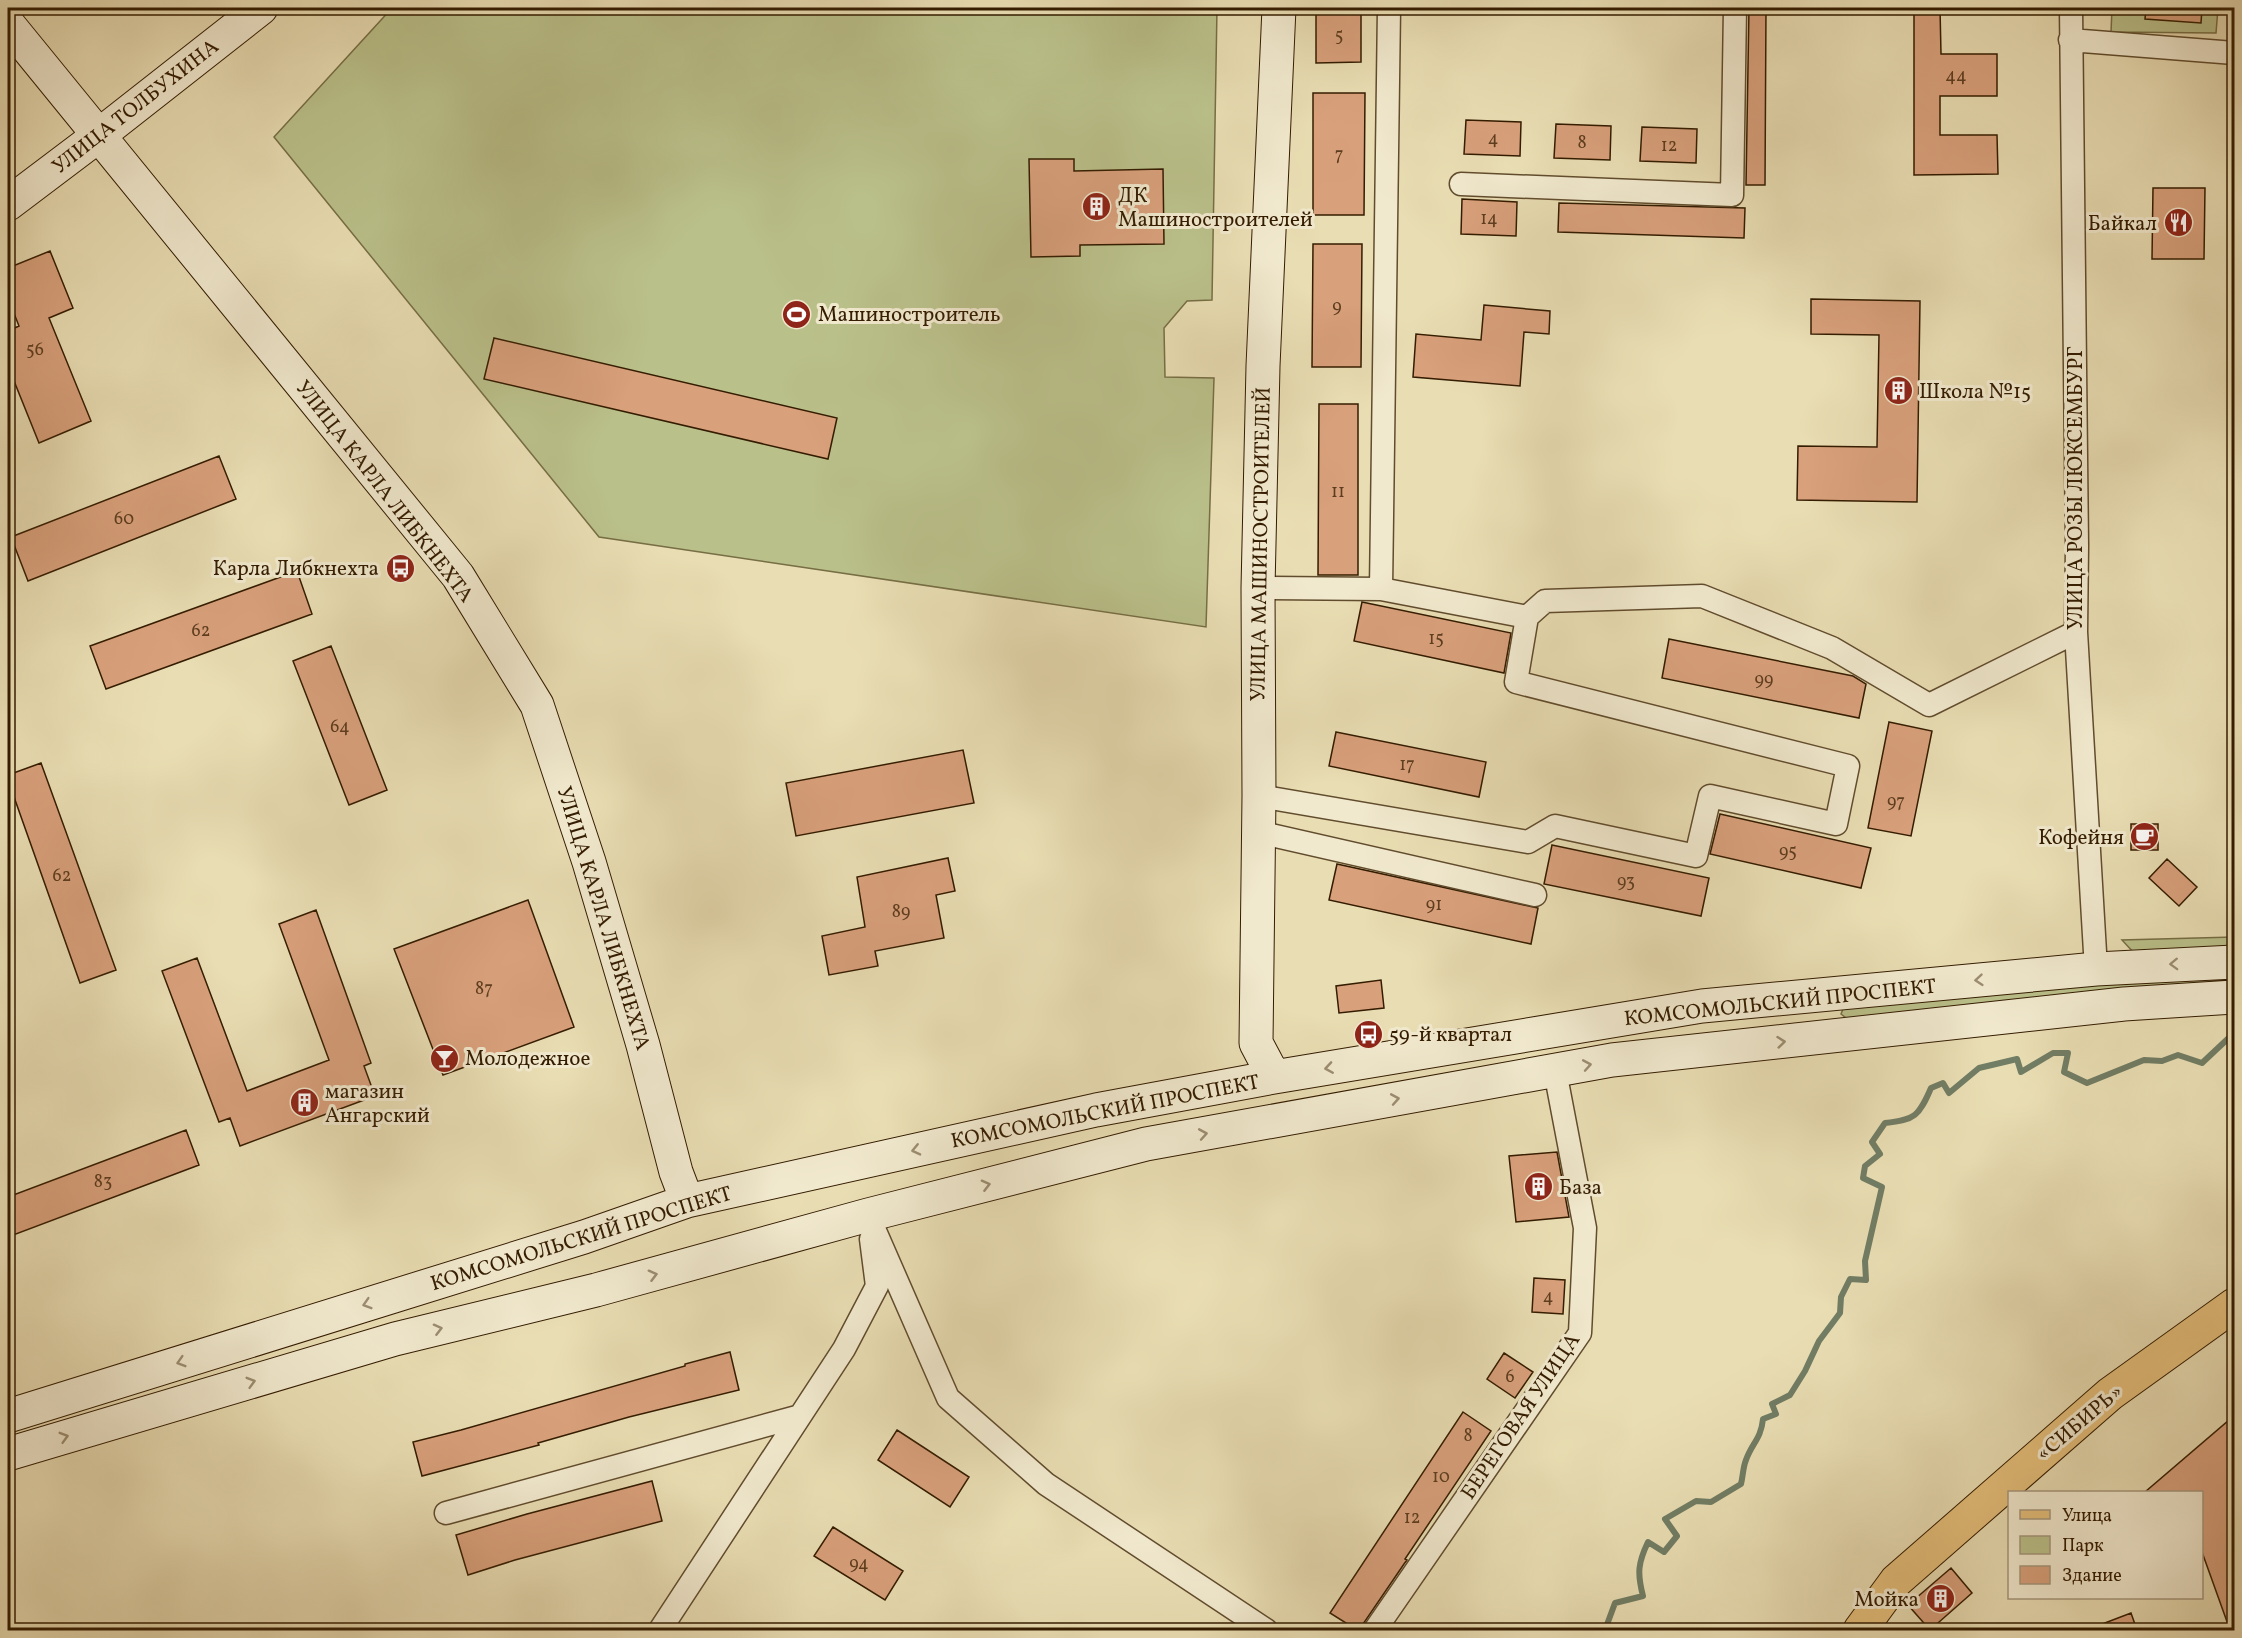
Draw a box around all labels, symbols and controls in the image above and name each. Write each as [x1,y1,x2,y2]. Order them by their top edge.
house number: 5 [1335,24,1343,49]
street label: УЛИЦА ТОЛБУХИНА [47,33,226,181]
house number: 44 [1945,64,1967,89]
house number: 4 [1488,127,1498,152]
house number: 8 [1577,131,1587,156]
house number: 12 [1661,134,1677,159]
house number: 7 [1335,143,1343,168]
place label: ДК Машиностроителей [1118,182,1313,235]
building icon: ДК Машиностроителей [1081,191,1113,223]
house number: 14 [1480,207,1498,232]
restaurant icon: Байкал [2162,207,2194,239]
place label: Байкал [2088,210,2157,239]
house number: 9 [1332,295,1342,320]
sports icon: Машиностроитель [781,298,813,330]
place label: Машиностроитель [818,301,1001,330]
house number: 56 [26,338,44,363]
street label: УЛИЦА РОЗЫ ЛЮКСЕМБУРГ [2062,346,2091,630]
street label: УЛИЦА КАРЛА ЛИБКНЕХТА [288,375,480,609]
building icon: Школа №15 [1882,375,1914,407]
place label: Школа №15 [1919,378,2031,407]
street label: УЛИЦА МАШИНОСТРОИТЕЛЕЙ [1244,386,1279,702]
house number: 11 [1331,480,1345,505]
house number: 60 [114,507,134,532]
bus stop icon: Карла Либкнехта [384,552,416,584]
place label: Карла Либкнехта [213,555,379,584]
house number: 62 [192,619,210,644]
house number: 15 [1428,627,1444,652]
house number: 99 [1755,668,1773,693]
house number: 64 [330,715,350,740]
house number: 17 [1399,753,1415,778]
street label: УЛИЦА КАРЛА ЛИБКНЕХТА [549,783,657,1054]
house number: 97 [1887,790,1905,815]
cafe icon: Кофейня [2129,821,2161,853]
place label: Кофейня [2038,824,2124,853]
house number: 95 [1779,840,1797,865]
house number: 62 [53,864,71,889]
house number: 93 [1617,870,1635,895]
house number: 91 [1426,893,1442,918]
house number: 89 [892,900,910,925]
one-way arrow [2169,958,2178,971]
street label: КОМСОМОЛЬСКИЙ ПРОСПЕКТ [1623,973,1938,1034]
one-way arrow [1975,973,1984,986]
house number: 87 [475,977,493,1002]
bus stop icon: 59-й квартал [1352,1018,1384,1050]
place label: 59-й квартал [1389,1021,1512,1050]
one-way arrow [1776,1036,1785,1048]
bar icon: Молодежное [428,1042,460,1074]
place label: Молодежное [465,1045,590,1074]
one-way arrow [1582,1059,1592,1072]
one-way arrow [1324,1062,1333,1074]
street label: КОМСОМОЛЬСКИЙ ПРОСПЕКТ [949,1068,1262,1157]
place label: магазин Ангарский [325,1078,430,1131]
building icon: магазин Ангарский [288,1087,320,1119]
one-way arrow [1390,1093,1400,1106]
one-way arrow [1198,1128,1208,1140]
one-way arrow [911,1143,921,1156]
house number: 83 [94,1170,112,1195]
building icon: База [1522,1171,1554,1203]
place label: База [1559,1174,1602,1203]
street label: КОМСОМОЛЬСКИЙ ПРОСПЕКТ [427,1180,736,1299]
one-way arrow [981,1180,991,1193]
one-way arrow [648,1269,658,1282]
house number: 4 [1543,1285,1553,1310]
one-way arrow [362,1297,373,1309]
one-way arrow [433,1323,443,1336]
street label: БЕРЕГОВАЯ УЛИЦА [1455,1328,1588,1506]
one-way arrow [176,1355,187,1367]
house number: 6 [1505,1365,1515,1390]
one-way arrow [245,1377,256,1389]
street label: «СИБИРЬ» [2030,1378,2130,1468]
house number: 8 [1463,1424,1473,1449]
one-way arrow [58,1432,69,1444]
house number: 10 [1432,1465,1450,1490]
legend [2008,1491,2203,1599]
text: Улица [2062,1504,2112,1529]
house number: 12 [1404,1506,1420,1531]
text: Парк [2062,1534,2104,1559]
house number: 94 [849,1552,869,1577]
text: Здание [2062,1564,2122,1589]
building icon: Мойка [1924,1583,1956,1615]
place label: Мойка [1854,1586,1919,1615]

